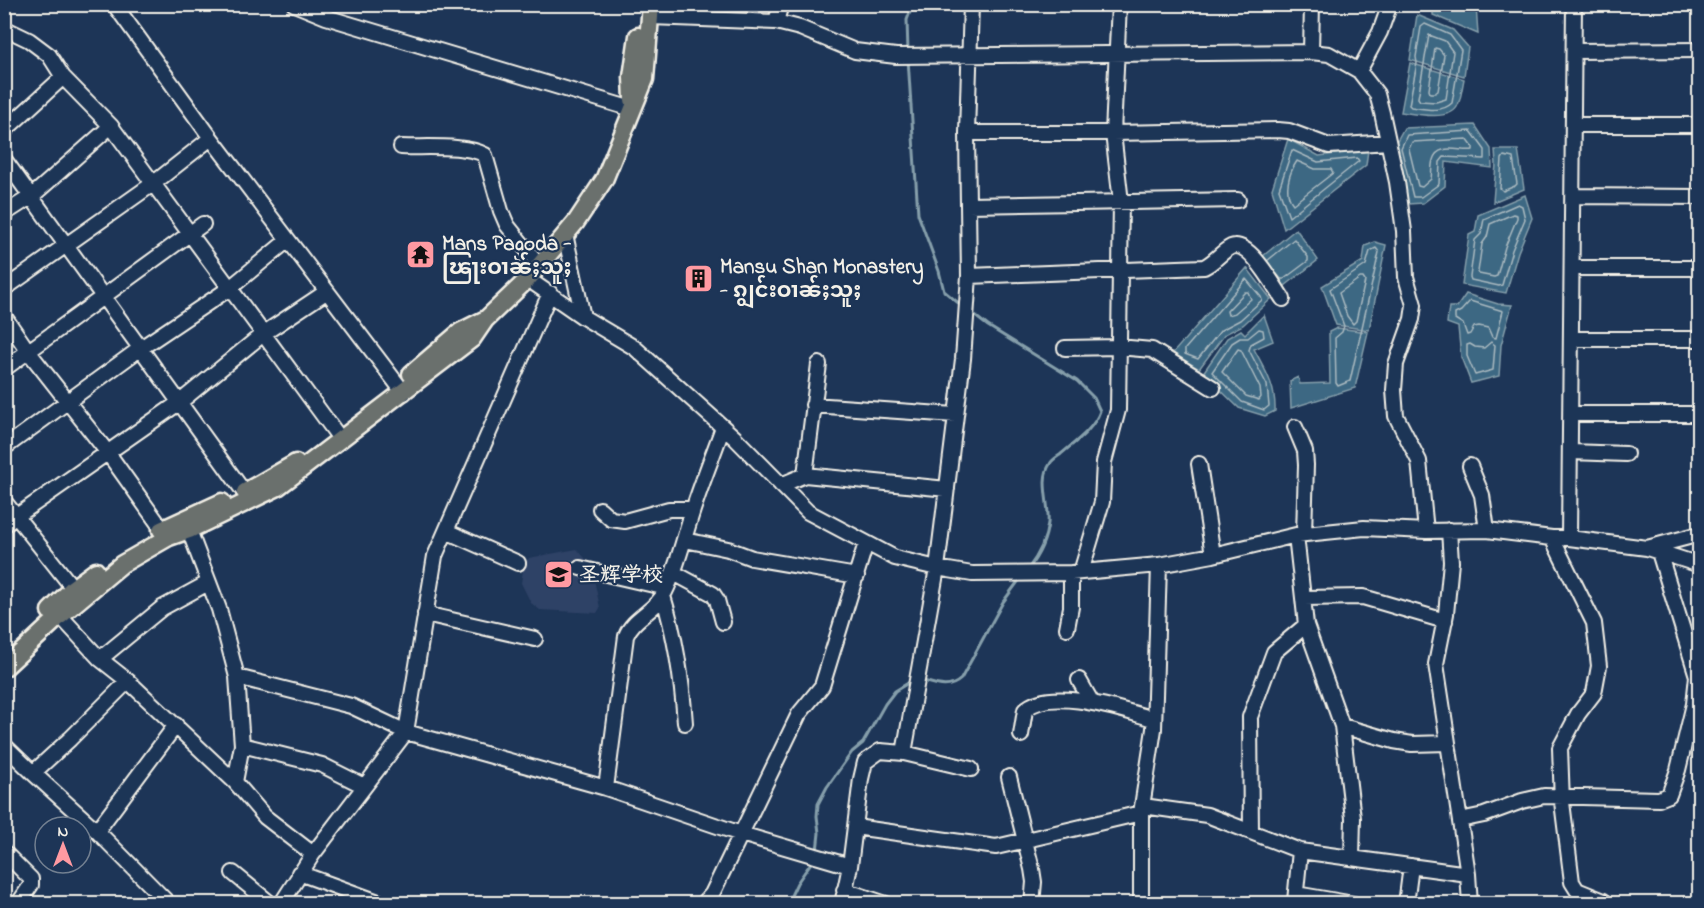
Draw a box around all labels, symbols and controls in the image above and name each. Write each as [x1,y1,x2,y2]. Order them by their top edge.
place label: Mans Pagoda - ၽြႃးဝၢၼ်ႈသူႈ [442,230,572,284]
temple icon: Mans Pagoda - ၽြႃးဝၢၼ်ႈသူႈ [405,239,437,271]
place label: Mansu Shan Monastery - ၵျွင်းဝၢၼ်ႈသူႈ [719,253,924,309]
building icon: Mansu Shan Monastery - ၵျွင်းဝၢၼ်ႈသူႈ [683,262,715,294]
school or university icon: 圣辉学校 [542,558,574,590]
place label: 圣辉学校 [579,561,663,591]
north arrow [33,815,93,875]
text: N [58,820,69,844]

